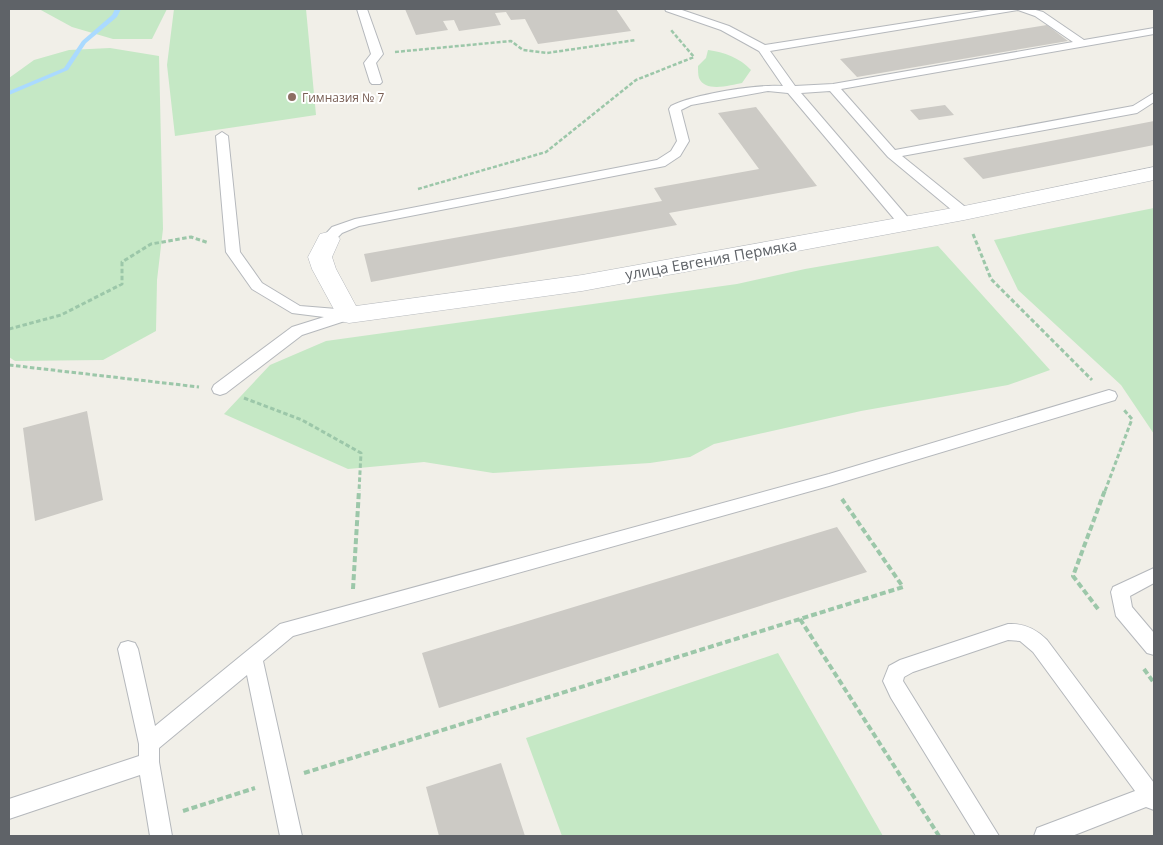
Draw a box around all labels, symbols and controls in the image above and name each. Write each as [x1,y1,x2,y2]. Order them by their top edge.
place label: Гимназия № 7 [302,89,384,106]
marker: Гимназия № 7 [286,91,298,103]
street label: улица Евгения Пермяка [623,234,799,284]

